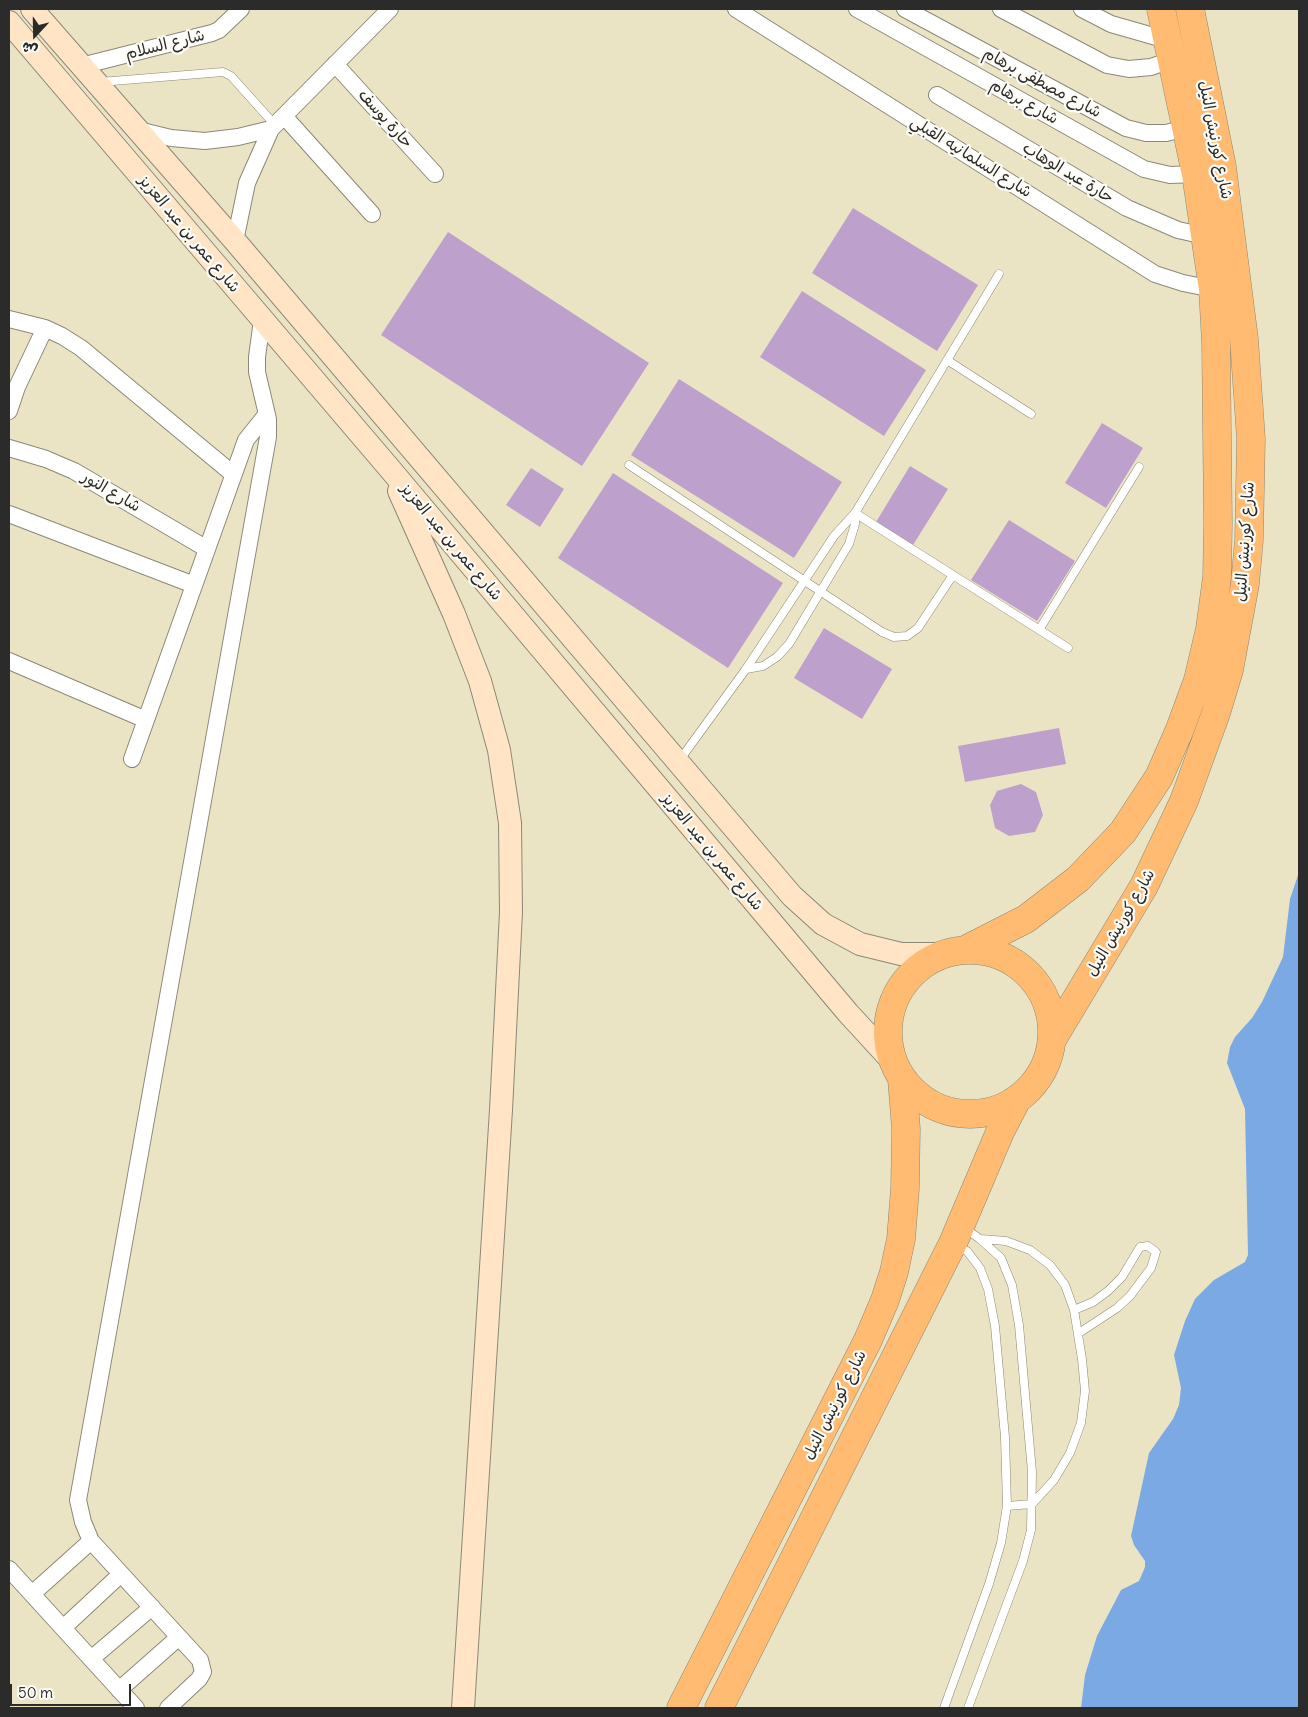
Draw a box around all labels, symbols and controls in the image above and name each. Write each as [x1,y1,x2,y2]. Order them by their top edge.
north arrow [10,10,60,60]
street label: شارع السلام [123,26,207,64]
text: ش [19,38,40,60]
street label: شارع مصطفى برهام [980,44,1104,122]
street label: شارع برهام [986,75,1062,129]
street label: شارع كورنيش النيل [1194,79,1236,201]
street label: حارة يوسف [354,86,416,152]
street label: شارع السلمانيه القبلي [907,112,1035,202]
street label: حارة عبد الوهاب [1019,138,1117,208]
street label: شارع عمر بن عبد العزيز [134,171,244,297]
street label: شارع النور [78,467,144,517]
street label: شارع عمر بن عبد العزيز [396,479,506,605]
street label: شارع كورنيش النيل [1231,481,1259,603]
street label: شارع عمر بن عبد العزيز [657,789,767,915]
street label: شارع كورنيش النيل [1083,866,1159,980]
street label: شارع كورنيش النيل [799,1347,871,1463]
scale bar [12,1674,134,1706]
text: 50 m [18,1683,53,1702]

